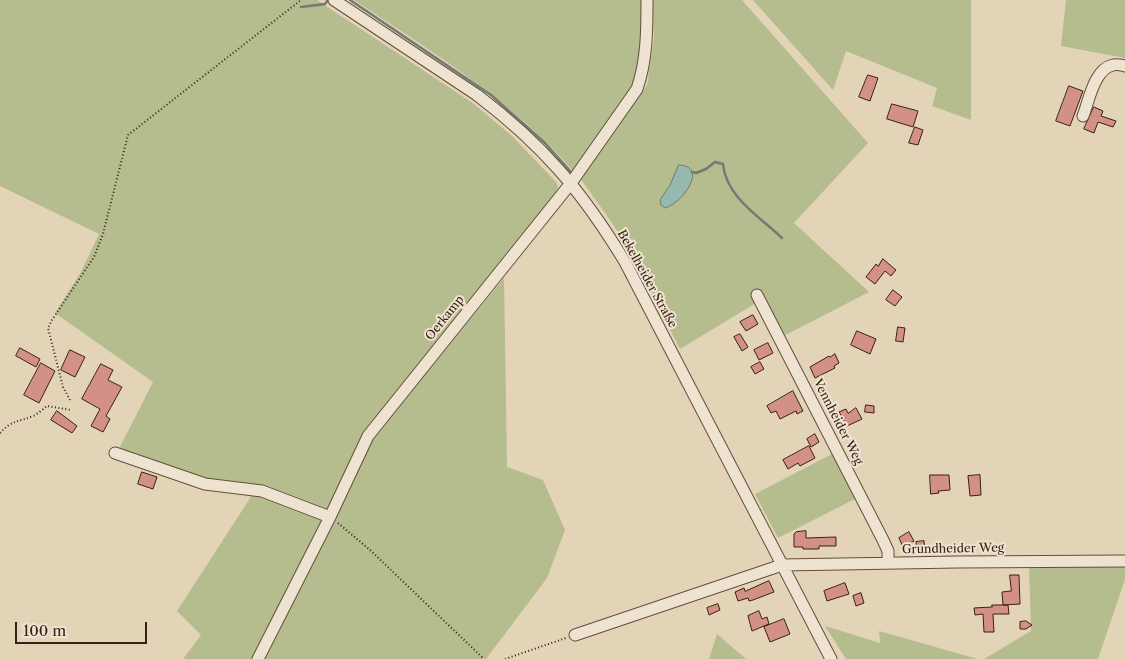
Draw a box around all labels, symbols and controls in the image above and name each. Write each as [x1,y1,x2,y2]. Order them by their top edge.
street label: Bekelheider Straße [614,227,680,331]
street label: Oerkamp [423,293,467,343]
street label: Vennheider Weg [810,377,866,467]
street label: Grundheider Weg [902,541,1004,557]
scale bar [18,612,150,644]
text: 100 m [23,621,66,640]

